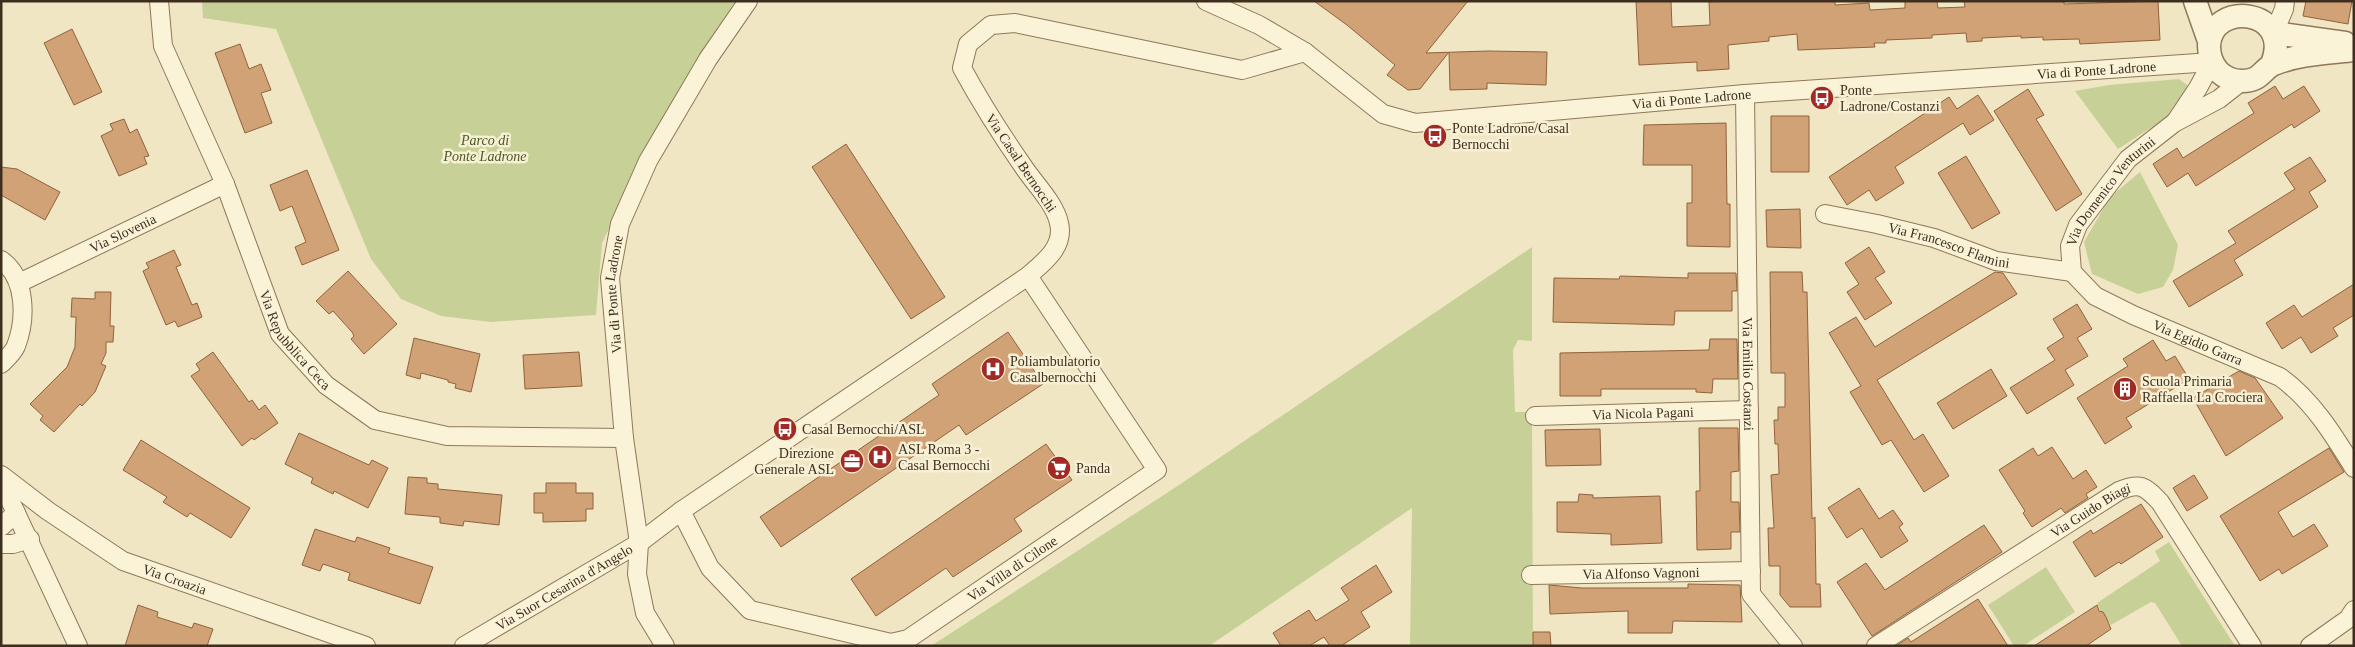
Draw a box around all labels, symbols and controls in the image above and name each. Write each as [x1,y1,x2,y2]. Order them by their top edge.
street label: Via di Ponte Ladrone [2036,58,2157,81]
place label: Ponte Ladrone/Costanzi [1840,83,1940,114]
bus stop icon: Ponte Ladrone/Costanzi [1809,85,1835,111]
street label: Via di Ponte Ladrone [1631,86,1752,111]
street label: Via Casal Bernocchi [983,111,1059,215]
place label: Ponte Ladrone/Casal Bernocchi [1452,121,1569,152]
bus stop icon: Ponte Ladrone/Casal Bernocchi [1422,123,1448,149]
park label: Parco di Ponte Ladrone [442,133,527,164]
street label: Via Domenico Venturini [2063,133,2158,248]
street label: Via Slovenia [87,211,159,256]
street label: Via Francesco Flamini [1887,219,2011,270]
street label: Via di Ponte Ladrone [602,234,625,354]
street label: Via Repubblica Ceca [257,288,334,393]
street label: Via Emilio Costanzi [1740,317,1757,431]
street label: Via Egidio Garra [2151,317,2245,368]
place label: Poliambulatorio Casalbernocchi [1010,354,1100,385]
hospital icon: Poliambulatorio Casalbernocchi [980,356,1006,382]
place label: Scuola Primaria Raffaella La Crociera [2142,374,2264,405]
building icon: Scuola Primaria Raffaella La Crociera [2112,376,2138,402]
street label: Via Nicola Pagani [1592,404,1694,422]
bus stop icon: Casal Bernocchi/ASL [772,416,798,442]
place label: Casal Bernocchi/ASL [802,422,924,437]
place label: ASL Roma 3 - Casal Bernocchi [898,442,990,473]
hospital icon: ASL Roma 3 - Casal Bernocchi [867,444,893,470]
place label: Direzione Generale ASL [754,446,834,477]
office icon: Direzione Generale ASL [839,448,865,474]
supermarket icon: Panda [1046,455,1072,481]
place label: Panda [1076,461,1111,476]
street label: Via Guido Biagi [2047,480,2132,540]
street label: Via Villa di Cilone [964,533,1060,604]
street label: Via Suor Cesarina d'Angelo [493,541,635,633]
street label: Via Croazia [141,561,209,597]
street label: Via Alfonso Vagnoni [1582,564,1700,582]

